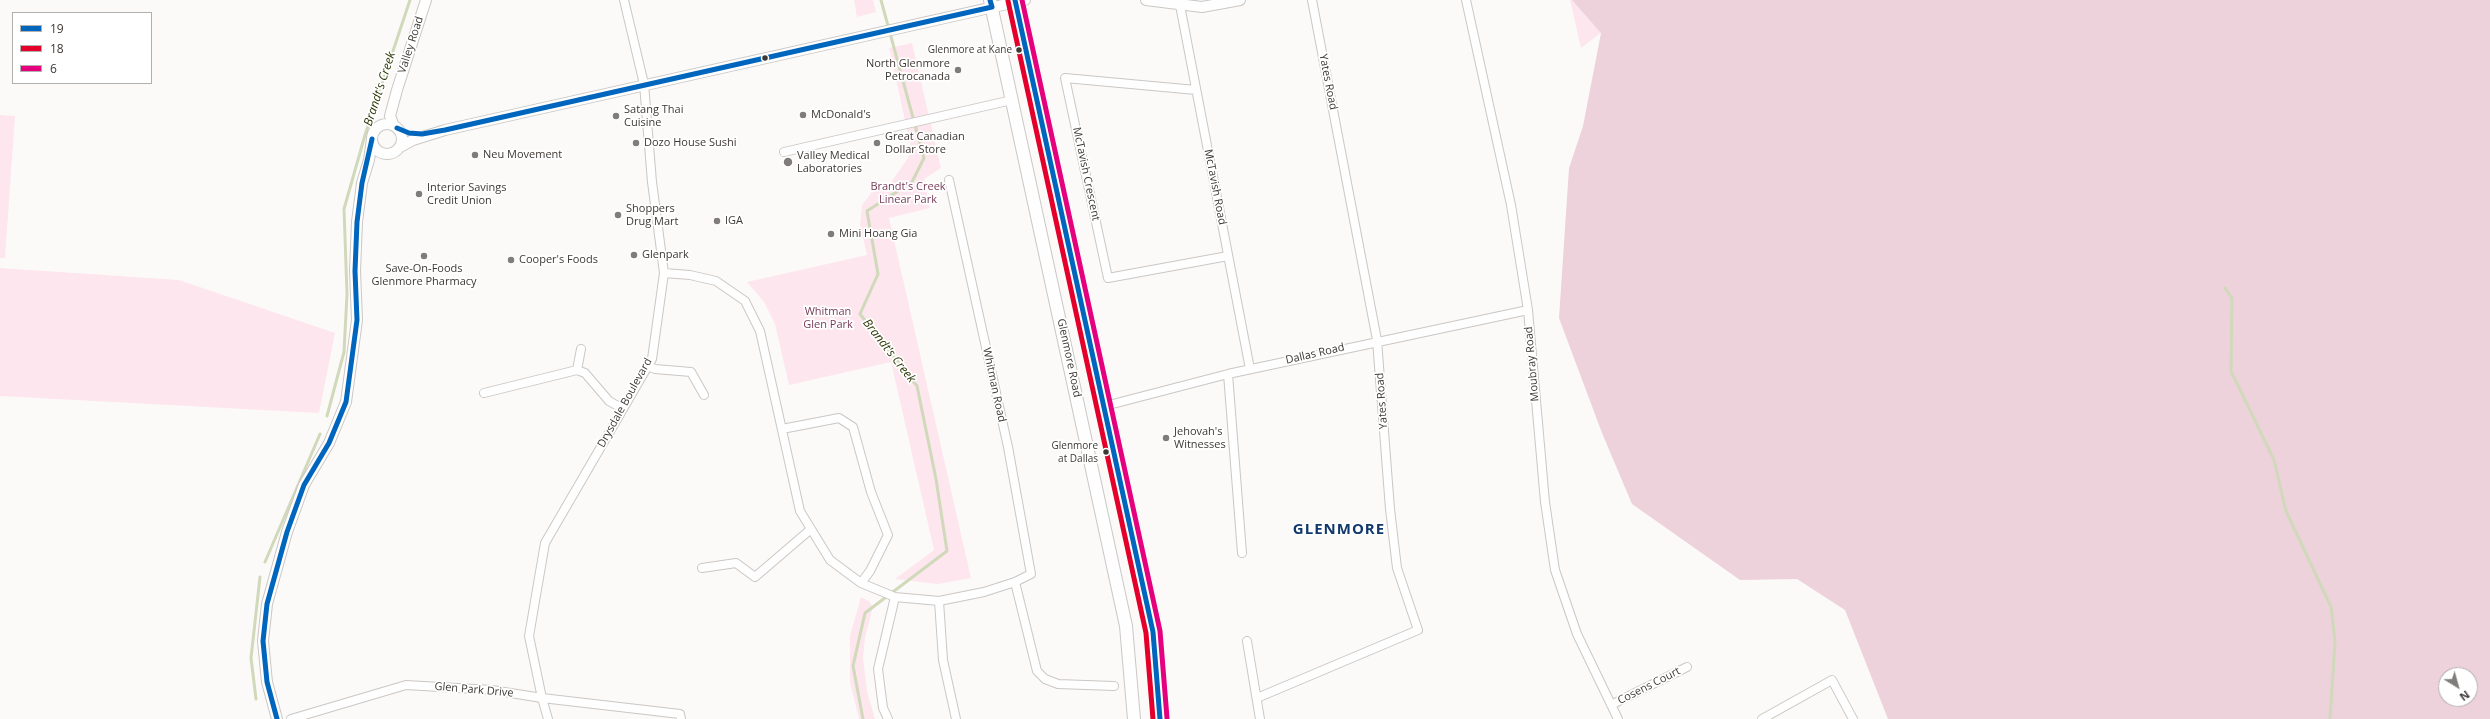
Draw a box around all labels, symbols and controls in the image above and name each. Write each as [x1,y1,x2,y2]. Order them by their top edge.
legend [12,12,152,84]
street label: Valley Road [396,15,426,75]
text: 19 [50,20,64,37]
text: 18 [50,40,64,57]
place label: Glenmore at Kane [928,44,1012,56]
marker: Glenmore at Kane [1014,45,1024,55]
water label: Brandt's Creek [361,50,399,128]
unlabelled marker [760,53,770,63]
street label: Yates Road [1316,53,1340,111]
place label: North Glenmore Petrocanada [866,57,950,83]
text: 6 [50,60,57,77]
marker: North Glenmore Petrocanada [953,65,963,75]
place label: Satang Thai Cuisine [624,103,683,129]
place label: McDonald's [811,108,871,122]
marker: McDonald's [798,110,808,120]
marker: Satang Thai Cuisine [611,111,621,121]
street label: McTavish Crescent [1070,126,1102,222]
place label: Great Canadian Dollar Store [885,130,965,156]
place label: Dozo House Sushi [644,136,737,150]
marker: Dozo House Sushi [631,138,641,148]
marker: Great Canadian Dollar Store [872,138,882,148]
place label: Neu Movement [483,148,562,162]
street label: McTavish Road [1201,148,1229,226]
place label: Valley Medical Laboratories [797,149,870,175]
marker: Neu Movement [470,150,480,160]
marker: Valley Medical Laboratories [782,156,794,168]
park label: Brandt's Creek Linear Park [870,180,946,206]
place label: Interior Savings Credit Union [427,181,507,207]
marker: Interior Savings Credit Union [414,189,424,199]
place label: Shoppers Drug Mart [626,202,678,228]
marker: Shoppers Drug Mart [613,210,623,220]
place label: IGA [725,214,743,228]
marker: IGA [712,216,722,226]
place label: Mini Hoang Gia [839,227,917,241]
marker: Mini Hoang Gia [826,229,836,239]
place label: Glenpark [642,248,689,262]
marker: Glenpark [629,250,639,260]
marker: Save-On-Foods Glenmore Pharmacy [419,251,429,261]
place label: Cooper's Foods [519,253,598,267]
marker: Cooper's Foods [506,255,516,265]
place label: Save-On-Foods Glenmore Pharmacy [371,262,477,288]
park label: Whitman Glen Park [803,305,853,331]
water label: Brandt's Creek [860,316,918,386]
street label: Glenmore Road [1054,317,1084,399]
street label: Moubray Road [1522,326,1542,402]
street label: Dallas Road [1284,341,1346,367]
street label: Whitman Road [980,347,1008,423]
street label: Drysdale Boulevard [595,356,655,450]
street label: Yates Road [1373,372,1391,430]
place label: Jehovah's Witnesses [1174,425,1226,451]
marker: Jehovah's Witnesses [1161,433,1171,443]
place label: Glenmore at Dallas [1051,440,1098,464]
marker: Glenmore at Dallas [1101,447,1111,457]
district label: GLENMORE [1293,521,1385,539]
street label: Cosens Court [1615,665,1683,707]
north arrow [2438,667,2478,707]
street label: Glen Park Drive [434,680,514,700]
text: N [2457,687,2473,705]

